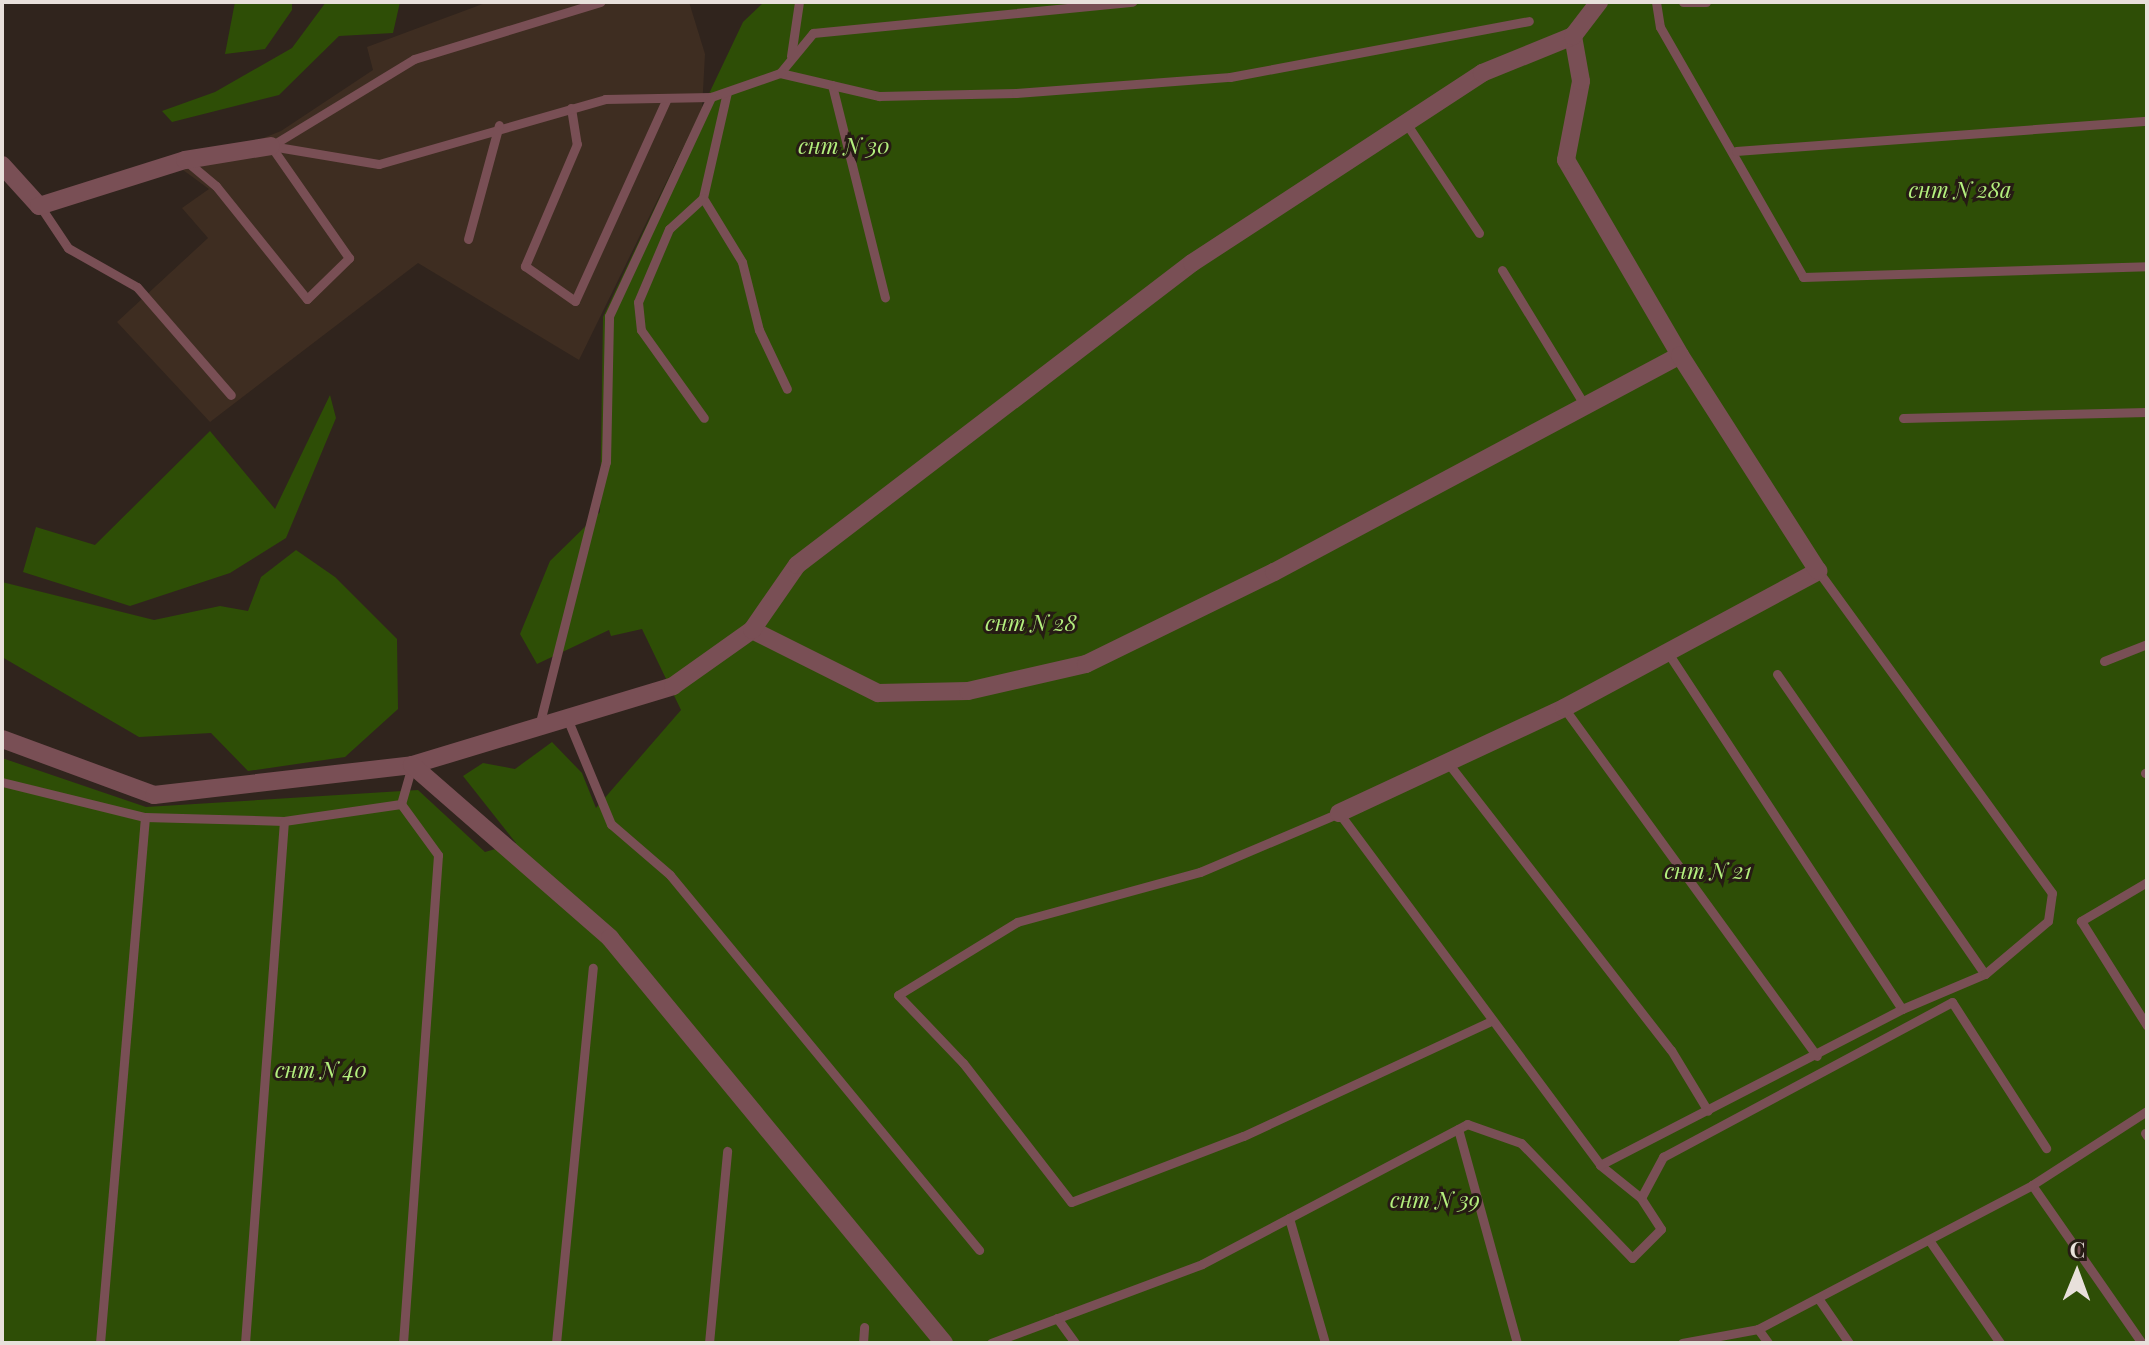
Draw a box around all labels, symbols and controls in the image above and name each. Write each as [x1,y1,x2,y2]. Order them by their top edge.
park label: снт N 30 [798,133,890,159]
park label: снт N 28а [1909,177,2011,203]
park label: снт N 28 [985,610,1077,636]
park label: снт N 21 [1665,858,1751,884]
park label: снт N 40 [275,1057,367,1083]
park label: снт N 39 [1390,1187,1480,1213]
north arrow [2037,1233,2117,1313]
text: С [2069,1234,2085,1264]

